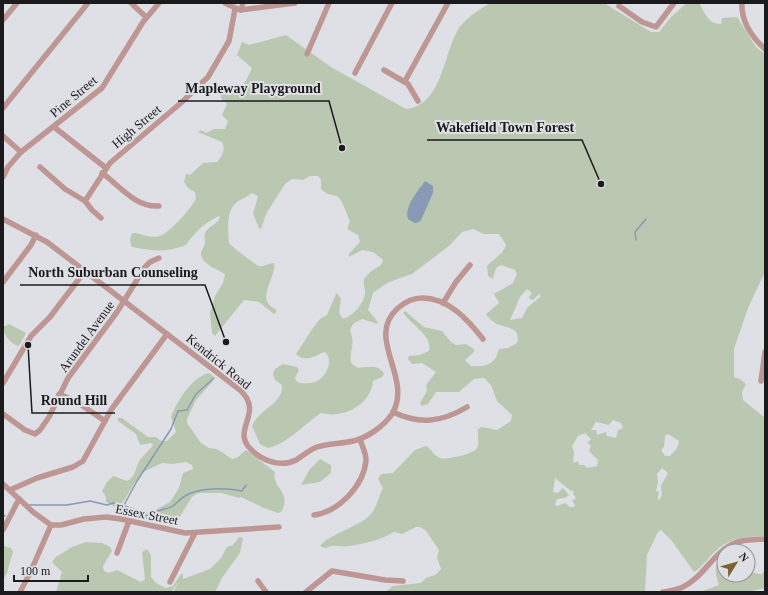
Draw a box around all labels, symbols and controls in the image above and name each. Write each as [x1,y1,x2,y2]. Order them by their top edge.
street label: Pine Street [47,72,100,120]
callout: Mapleway Playground [178,75,329,101]
text: Mapleway Playground [185,81,321,96]
street label: High Street [109,101,164,151]
callout: Wakefield Town Forest [427,114,582,140]
text: Wakefield Town Forest [436,120,574,135]
callout: North Suburban Counseling [20,259,205,285]
text: North Suburban Counseling [28,265,198,280]
street label: Arundel Avenue [55,297,117,375]
street label: Kendrick Road [183,331,255,392]
callout: Round Hill [32,387,115,413]
text: Round Hill [41,393,107,408]
street label: Essex Street [114,501,180,528]
north arrow [716,543,756,583]
text: N [737,550,751,564]
scale bar [14,557,88,583]
text: 100 m [20,564,51,578]

